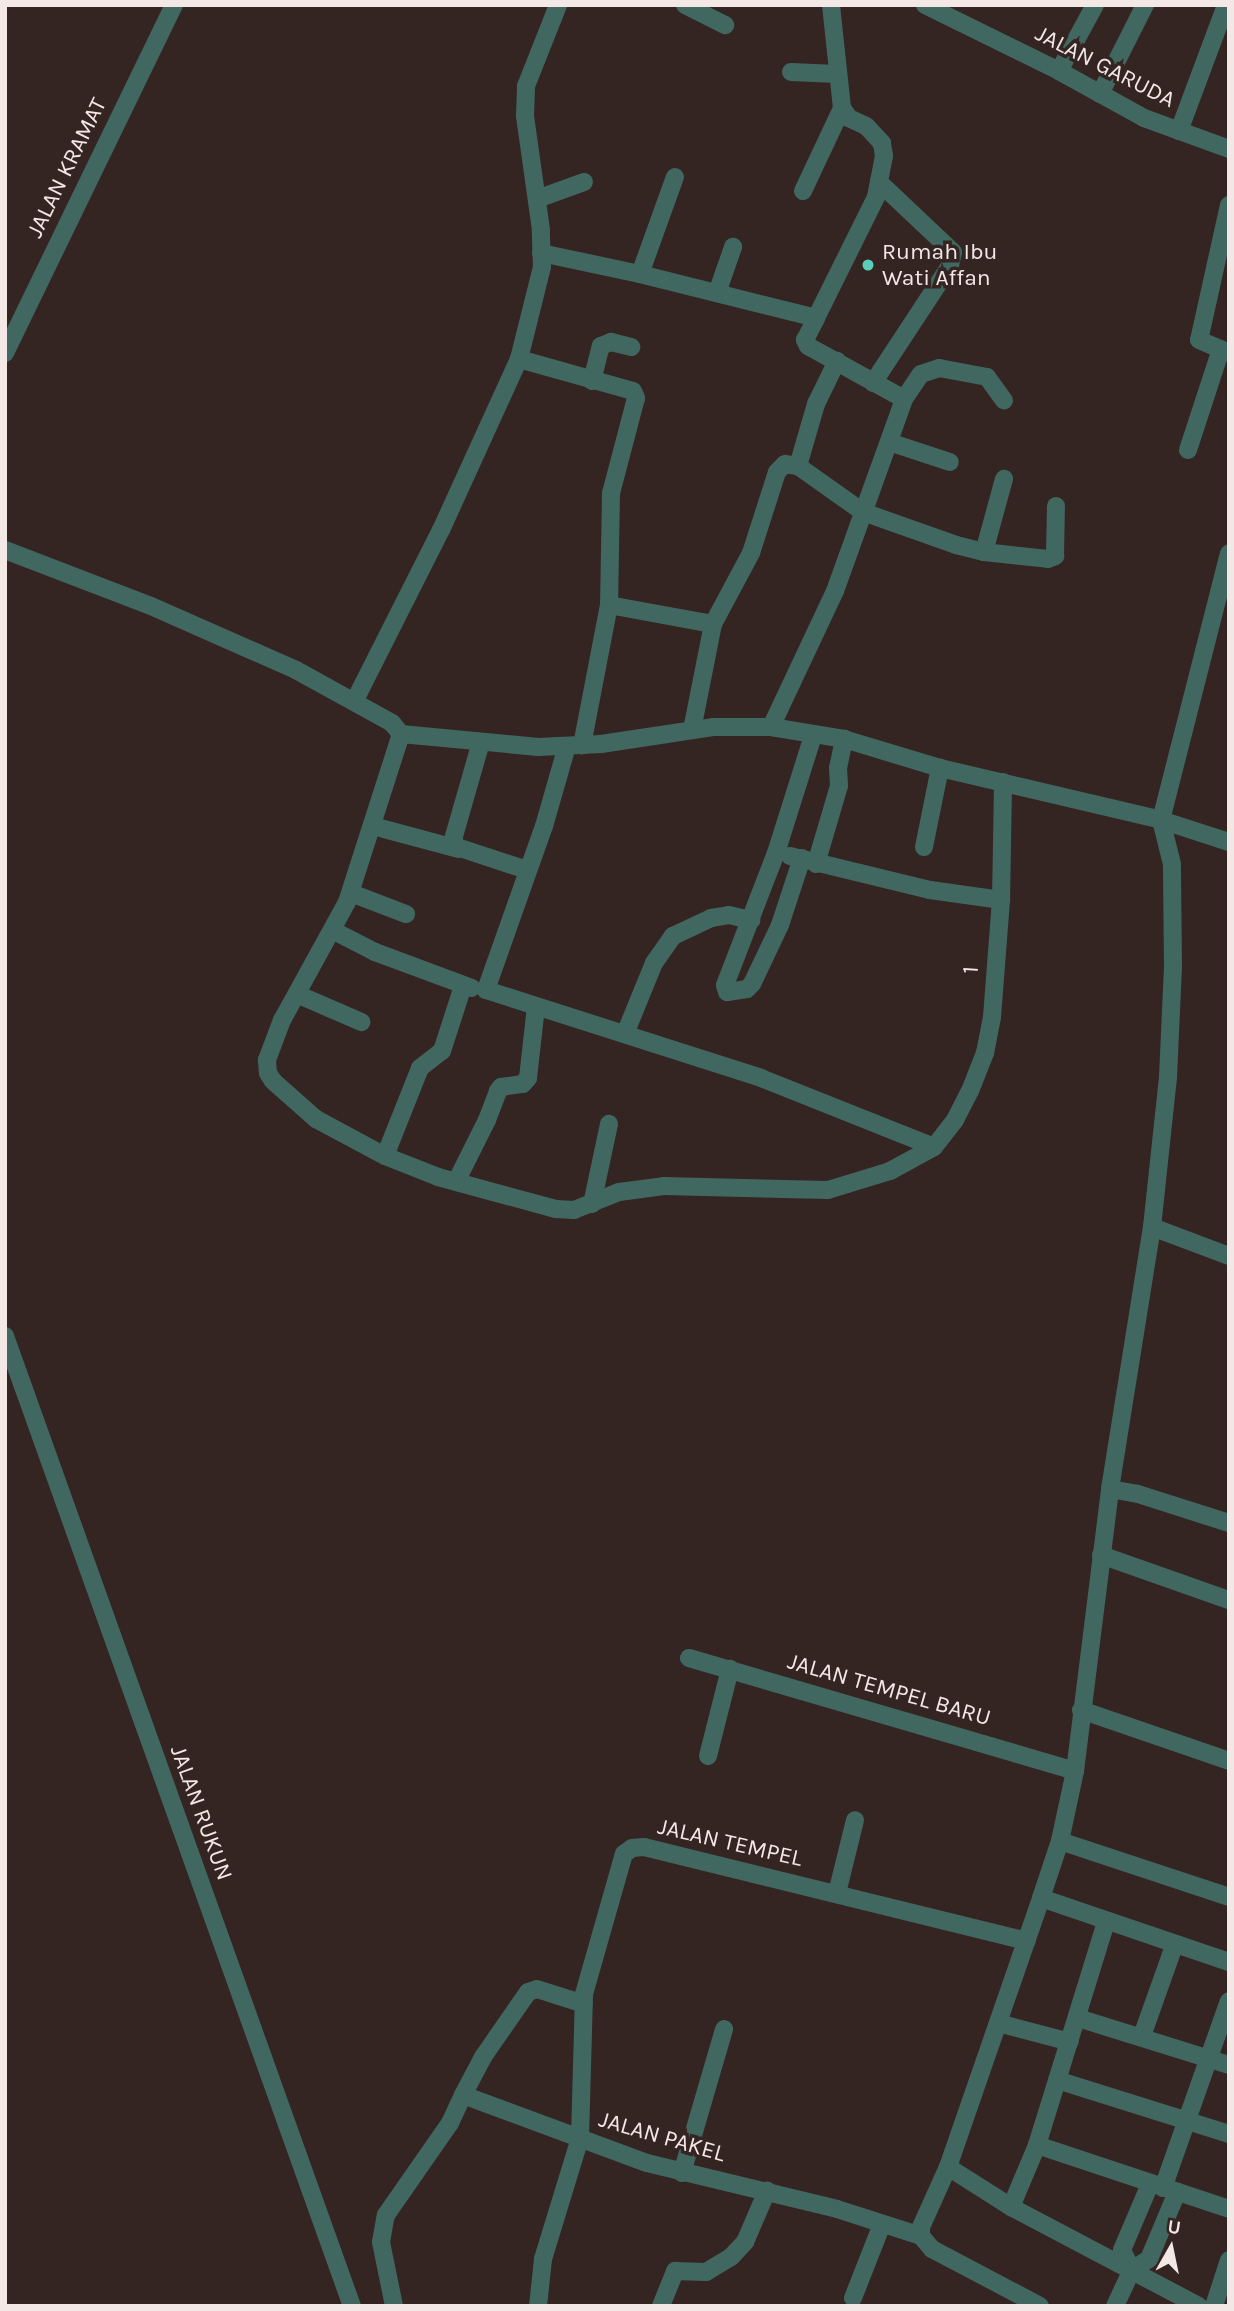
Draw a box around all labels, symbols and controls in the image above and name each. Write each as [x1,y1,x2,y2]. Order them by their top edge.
street label: JALAN GARUDA [1030,20,1180,114]
street label: JALAN KRAMAT [21,94,113,242]
place label: Rumah Ibu Wati Affan [882,238,998,292]
marker: Rumah Ibu Wati Affan [860,257,876,273]
street label: 1 [957,965,985,975]
street label: JALAN TEMPEL BARU [784,1648,994,1732]
street label: JALAN RUKUN [164,1742,238,1884]
street label: JALAN TEMPEL [655,1813,805,1873]
street label: JALAN PAKEL [596,2106,728,2168]
north arrow [1136,2213,1206,2283]
text: U [1166,2215,1182,2239]

